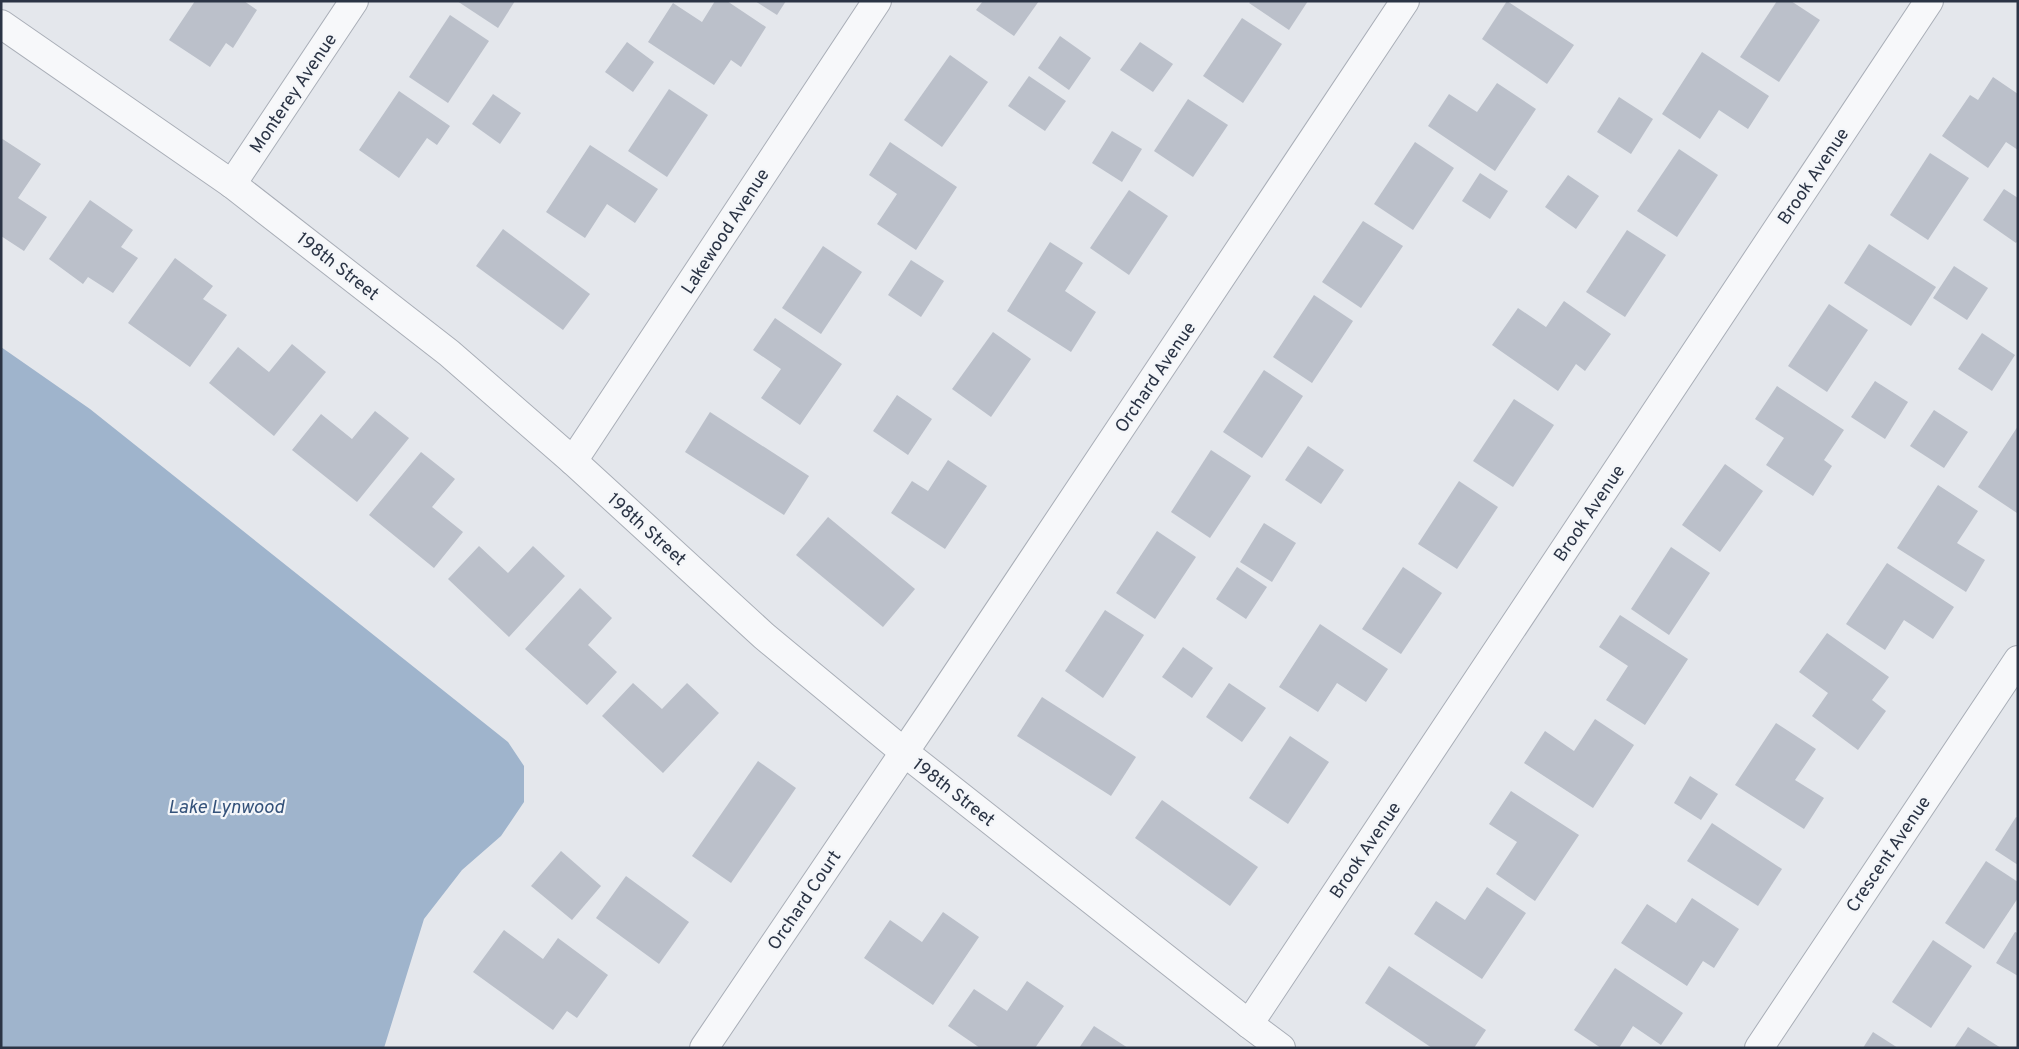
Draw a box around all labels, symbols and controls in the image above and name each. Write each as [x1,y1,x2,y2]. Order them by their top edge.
street label: Monterey Avenue [246,29,343,158]
street label: Brook Avenue [1773,124,1855,230]
street label: Lakewood Avenue [677,165,775,299]
street label: 198th Street [291,228,383,307]
street label: Orchard Avenue [1111,318,1202,438]
street label: Brook Avenue [1549,461,1631,567]
street label: 198th Street [602,489,690,572]
street label: 198th Street [907,754,999,833]
street label: Crescent Avenue [1842,792,1937,917]
water label: Lake Lynwood [168,796,286,820]
street label: Brook Avenue [1325,798,1407,904]
street label: Orchard Court [763,846,847,955]

